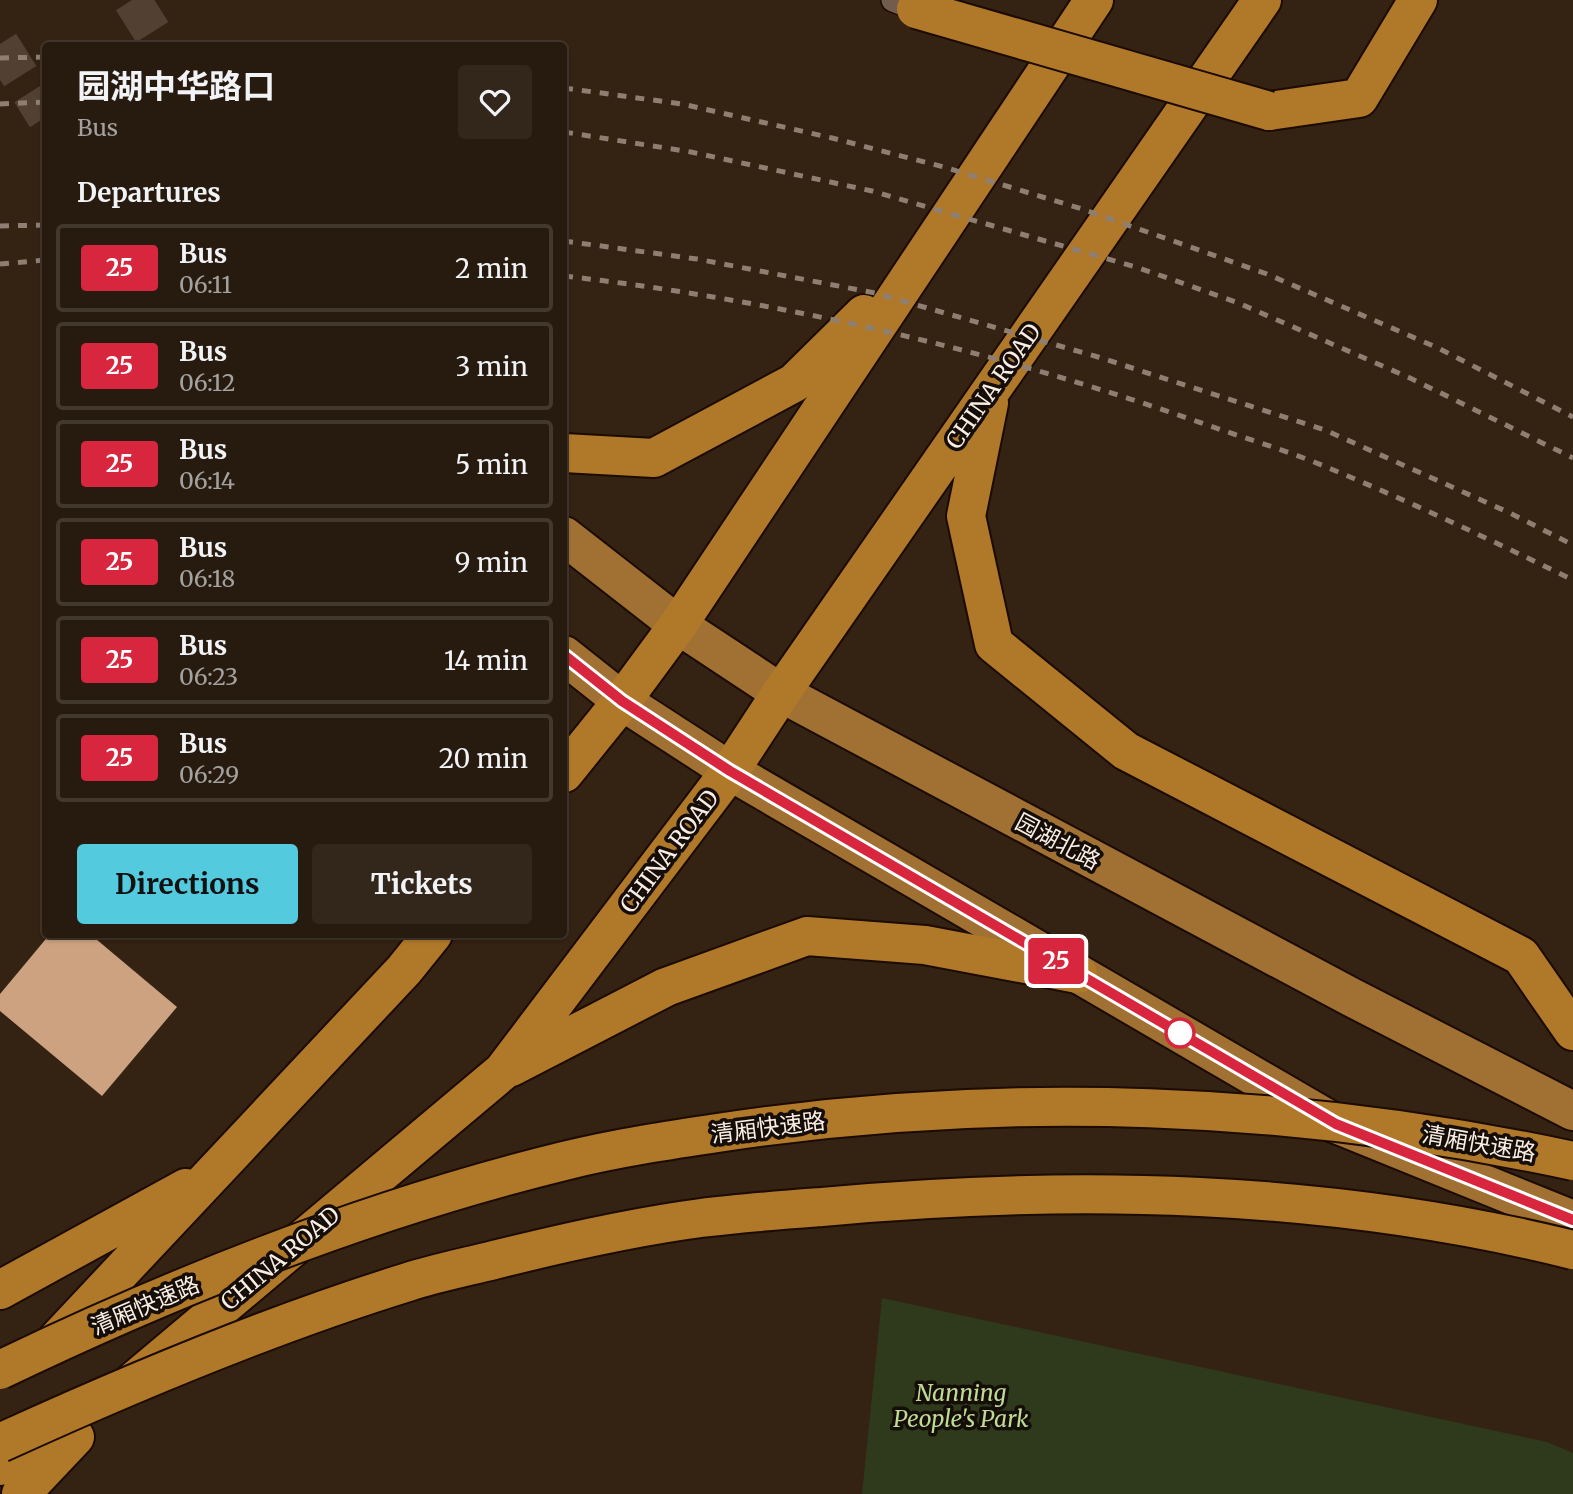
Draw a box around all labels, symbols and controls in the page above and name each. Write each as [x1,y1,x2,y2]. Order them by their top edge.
button: heart [458,65,532,139]
text: 园湖中华路口 [77,66,275,107]
text: Bus [77,113,118,142]
text: Departures [77,176,221,209]
text: Bus [179,237,227,270]
text: 25 [106,252,133,283]
text: 2 min [455,252,528,285]
text: 06:11 [179,270,232,299]
street label: CHINA ROAD [939,318,1047,454]
text: Bus [179,335,227,368]
text: 25 [106,350,133,381]
text: 3 min [456,350,528,383]
text: 06:12 [179,368,236,397]
text: Bus [179,433,227,466]
text: 25 [106,448,133,479]
text: 5 min [455,448,528,481]
text: 06:14 [179,466,235,495]
text: Bus [179,531,227,564]
text: 25 [106,546,133,577]
text: 9 min [455,546,528,579]
text: 06:18 [179,564,235,593]
text: Bus [179,629,227,662]
text: 25 [106,644,133,675]
text: 14 min [444,644,528,677]
text: 06:23 [179,662,238,691]
text: Bus [179,727,227,760]
text: 25 [106,742,133,773]
text: 20 min [439,742,528,775]
text: 06:29 [179,760,239,789]
street label: CHINA ROAD [613,784,725,918]
street label: 园湖北路 [1011,807,1105,875]
button: Directions [77,844,298,924]
button: Tickets [312,844,532,924]
line badge: 25 [1024,938,1088,984]
text: 25 [1042,945,1070,976]
unlabelled marker [1165,1018,1195,1048]
street label: 清厢快速路 [709,1106,827,1148]
street label: 清厢快速路 [1420,1119,1538,1167]
street label: CHINA ROAD [215,1200,345,1316]
street label: 清厢快速路 [86,1269,204,1341]
park label: Nanning People's Park [893,1378,1029,1433]

